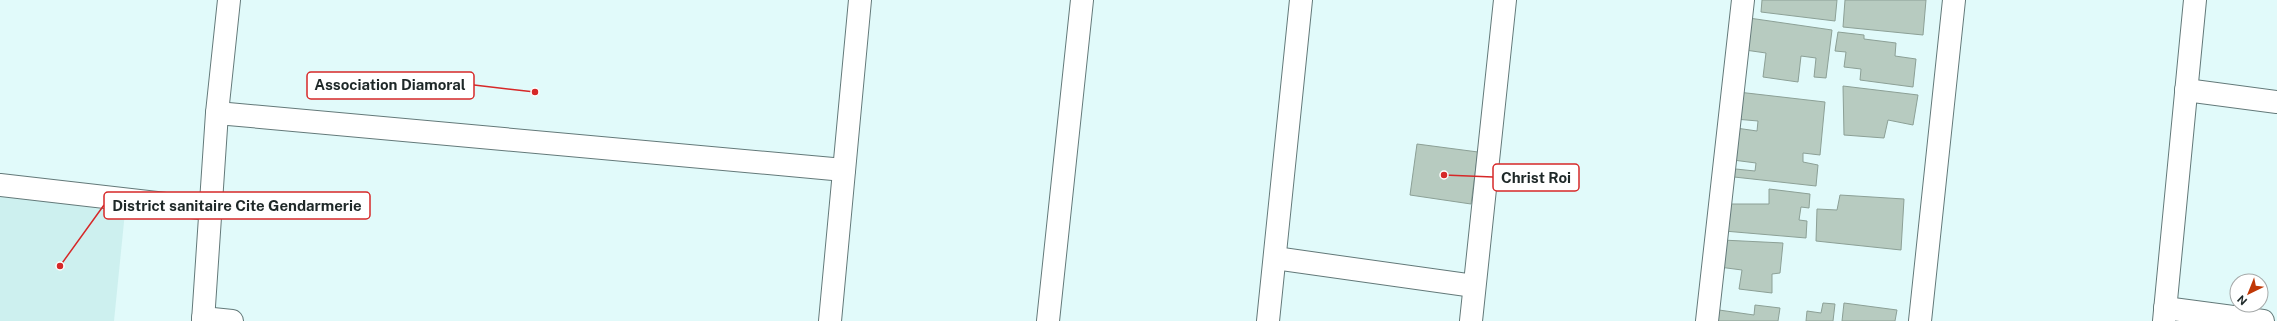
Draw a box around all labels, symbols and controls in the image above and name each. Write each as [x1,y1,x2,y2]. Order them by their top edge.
callout: Association Diamoral [307,72,474,99]
text: Association Diamoral [314,76,466,93]
callout: Christ Roi [1493,164,1579,191]
text: Christ Roi [1501,169,1571,186]
callout: District sanitaire Cite Gendarmerie [104,192,370,219]
text: District sanitaire Cite Gendarmerie [112,197,362,214]
north arrow [2229,273,2269,313]
text: N [2235,293,2249,308]

